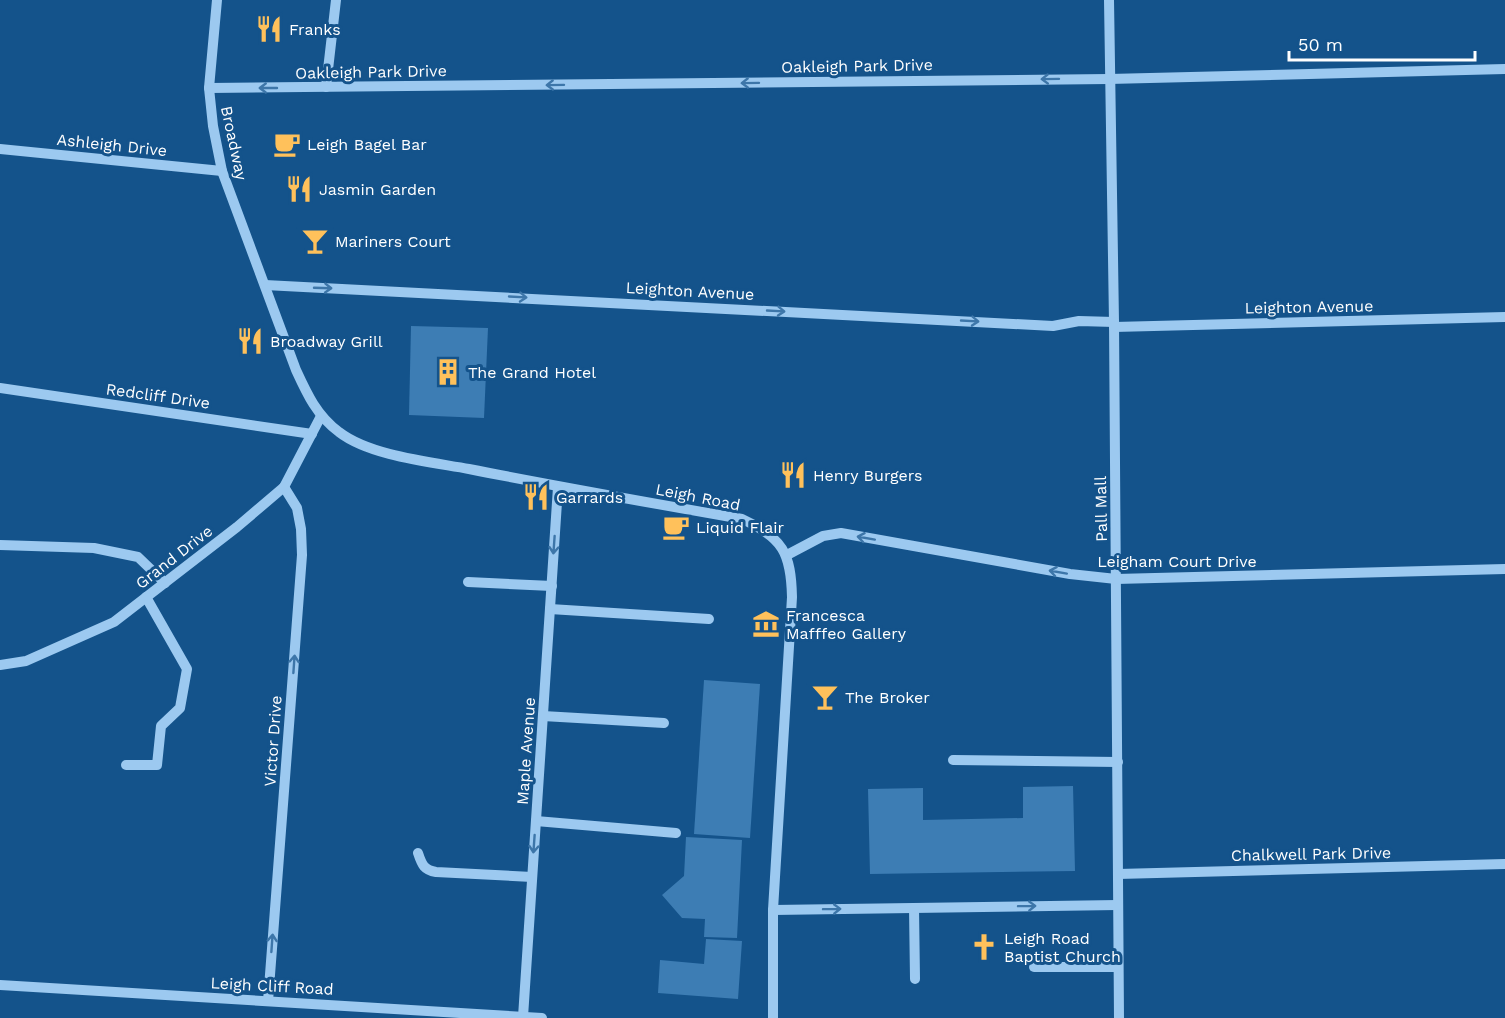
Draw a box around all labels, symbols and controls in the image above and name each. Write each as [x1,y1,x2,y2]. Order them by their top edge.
restaurant icon: Franks [254,14,284,44]
place label: Franks [289,20,341,39]
scale bar [1289,24,1475,62]
text: 50 m [1298,34,1343,55]
street label: Oakleigh Park Drive [781,55,933,77]
street label: Oakleigh Park Drive [295,61,447,83]
one-way arrow [1041,73,1061,85]
one-way arrow [741,77,761,88]
one-way arrow [546,79,566,91]
one-way arrow [258,82,278,93]
street label: Broadway [217,104,251,183]
cafe icon: Leigh Bagel Bar [272,129,302,159]
street label: Ashleigh Drive [56,130,168,160]
place label: Leigh Bagel Bar [307,135,427,154]
restaurant icon: Jasmin Garden [284,174,314,204]
place label: Jasmin Garden [319,180,436,199]
bar icon: Mariners Court [300,226,330,256]
place label: Mariners Court [335,232,451,251]
street label: Leighton Avenue [625,278,755,304]
one-way arrow [313,282,333,293]
one-way arrow [508,292,527,303]
street label: Leighton Avenue [1244,296,1374,318]
one-way arrow [765,305,785,316]
one-way arrow [960,316,980,327]
restaurant icon: Broadway Grill [235,326,265,356]
place label: Broadway Grill [270,332,383,351]
building icon: The Grand Hotel [433,357,463,387]
place label: The Grand Hotel [468,363,596,382]
street label: Redcliff Drive [105,379,211,413]
restaurant icon: Henry Burgers [778,460,808,490]
place label: Henry Burgers [813,466,922,485]
street label: Pall Mall [1091,476,1111,542]
street label: Leigh Road [654,479,742,515]
restaurant icon: Garrards [521,482,551,512]
place label: Garrards [556,488,623,507]
cafe icon: Liquid Flair [661,512,691,542]
place label: Liquid Flair [696,518,784,537]
street label: Grand Drive [132,521,216,593]
one-way arrow [857,532,877,543]
one-way arrow [549,535,560,555]
street label: Leigham Court Drive [1097,552,1257,571]
one-way arrow [1049,566,1068,577]
place label: Francesca Mafffeo Gallery [786,606,907,643]
museum icon: Francesca Mafffeo Gallery [751,609,781,639]
one-way arrow [289,655,300,675]
bar icon: The Broker [810,682,840,712]
place label: The Broker [845,688,930,707]
street label: Victor Drive [260,695,286,787]
street label: Maple Avenue [513,696,539,806]
one-way arrow [529,834,540,854]
street label: Chalkwell Park Drive [1231,843,1391,865]
one-way arrow [1016,900,1036,912]
one-way arrow [821,903,841,915]
place label: Leigh Road Baptist Church [1004,929,1121,966]
church icon: Leigh Road Baptist Church [969,932,999,962]
one-way arrow [267,933,278,953]
street label: Leigh Cliff Road [210,973,334,999]

